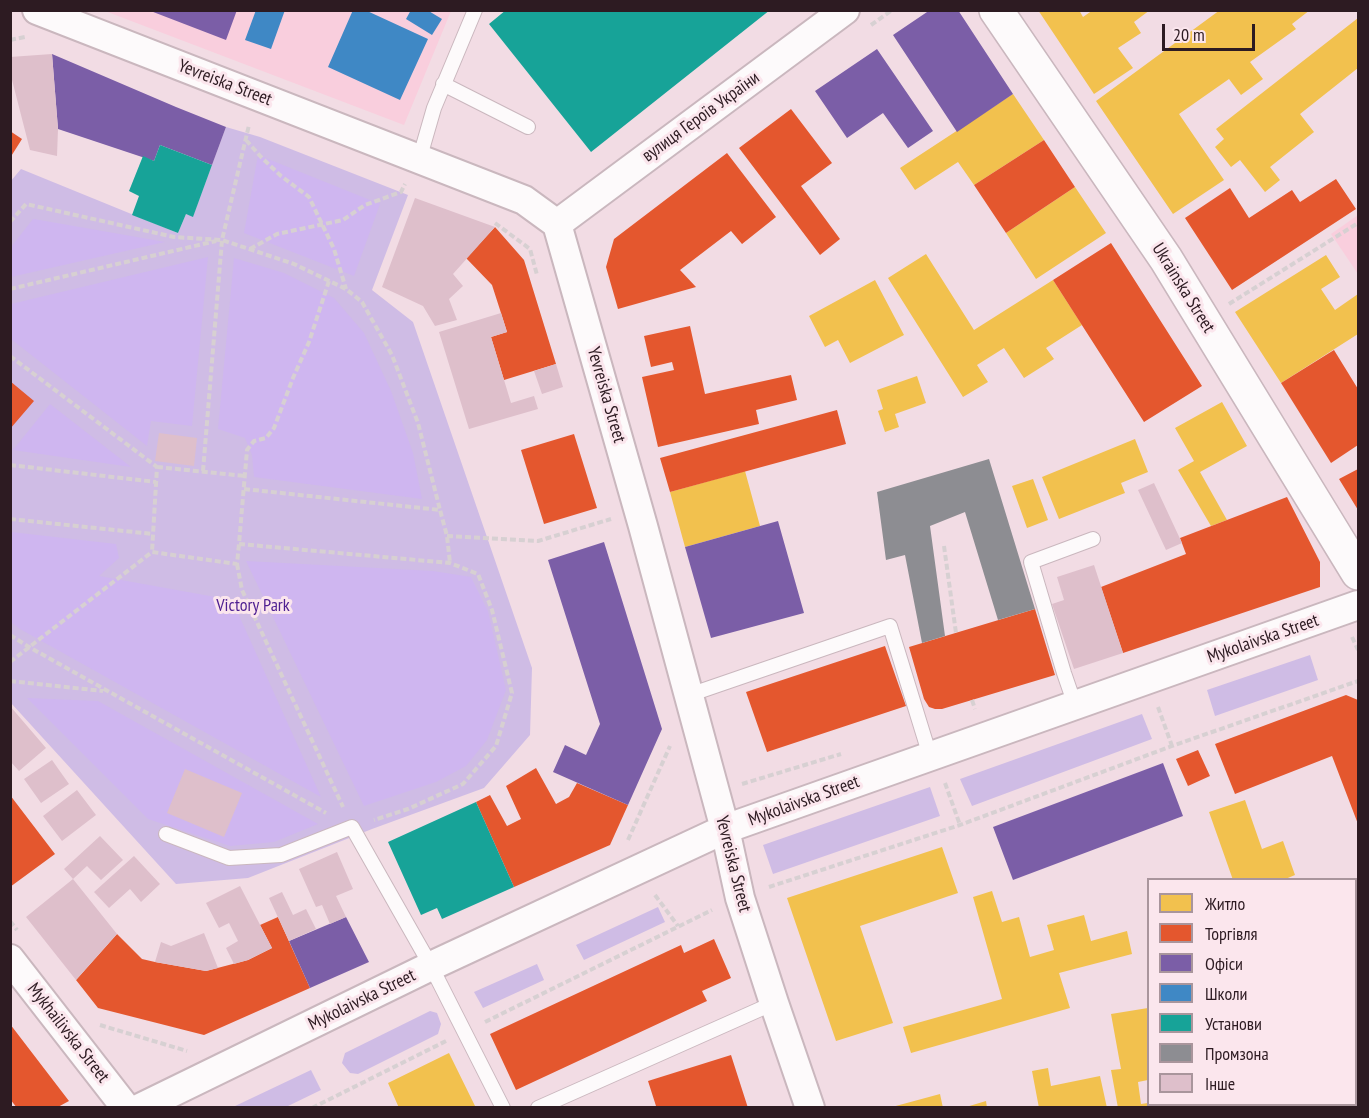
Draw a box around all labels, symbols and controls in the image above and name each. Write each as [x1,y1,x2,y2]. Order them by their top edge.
scale bar [1165,12,1258,50]
text: 20 m [1173,23,1205,46]
street label: Yevreiska Street [175,55,275,111]
street label: вулиця Героїв України [638,67,764,167]
street label: Ukrainska Street [1147,239,1219,337]
street label: Yevreiska Street [582,345,630,445]
park label: Victory Park [216,595,290,617]
street label: Mykolaivska Street [1204,610,1322,668]
street label: Mykolaivska Street [746,771,862,831]
street label: Yevreiska Street [711,814,755,914]
legend [1147,878,1357,1106]
text: Житло [1205,892,1245,915]
text: Торгівля [1205,922,1258,945]
text: Офіси [1205,952,1243,975]
street label: Mykolaivska Street [305,965,419,1035]
street label: Mykhailivska Street [22,979,114,1087]
text: Школи [1205,982,1247,1005]
text: Установи [1205,1012,1262,1035]
text: Промзона [1205,1042,1269,1065]
text: Інше [1205,1072,1235,1095]

